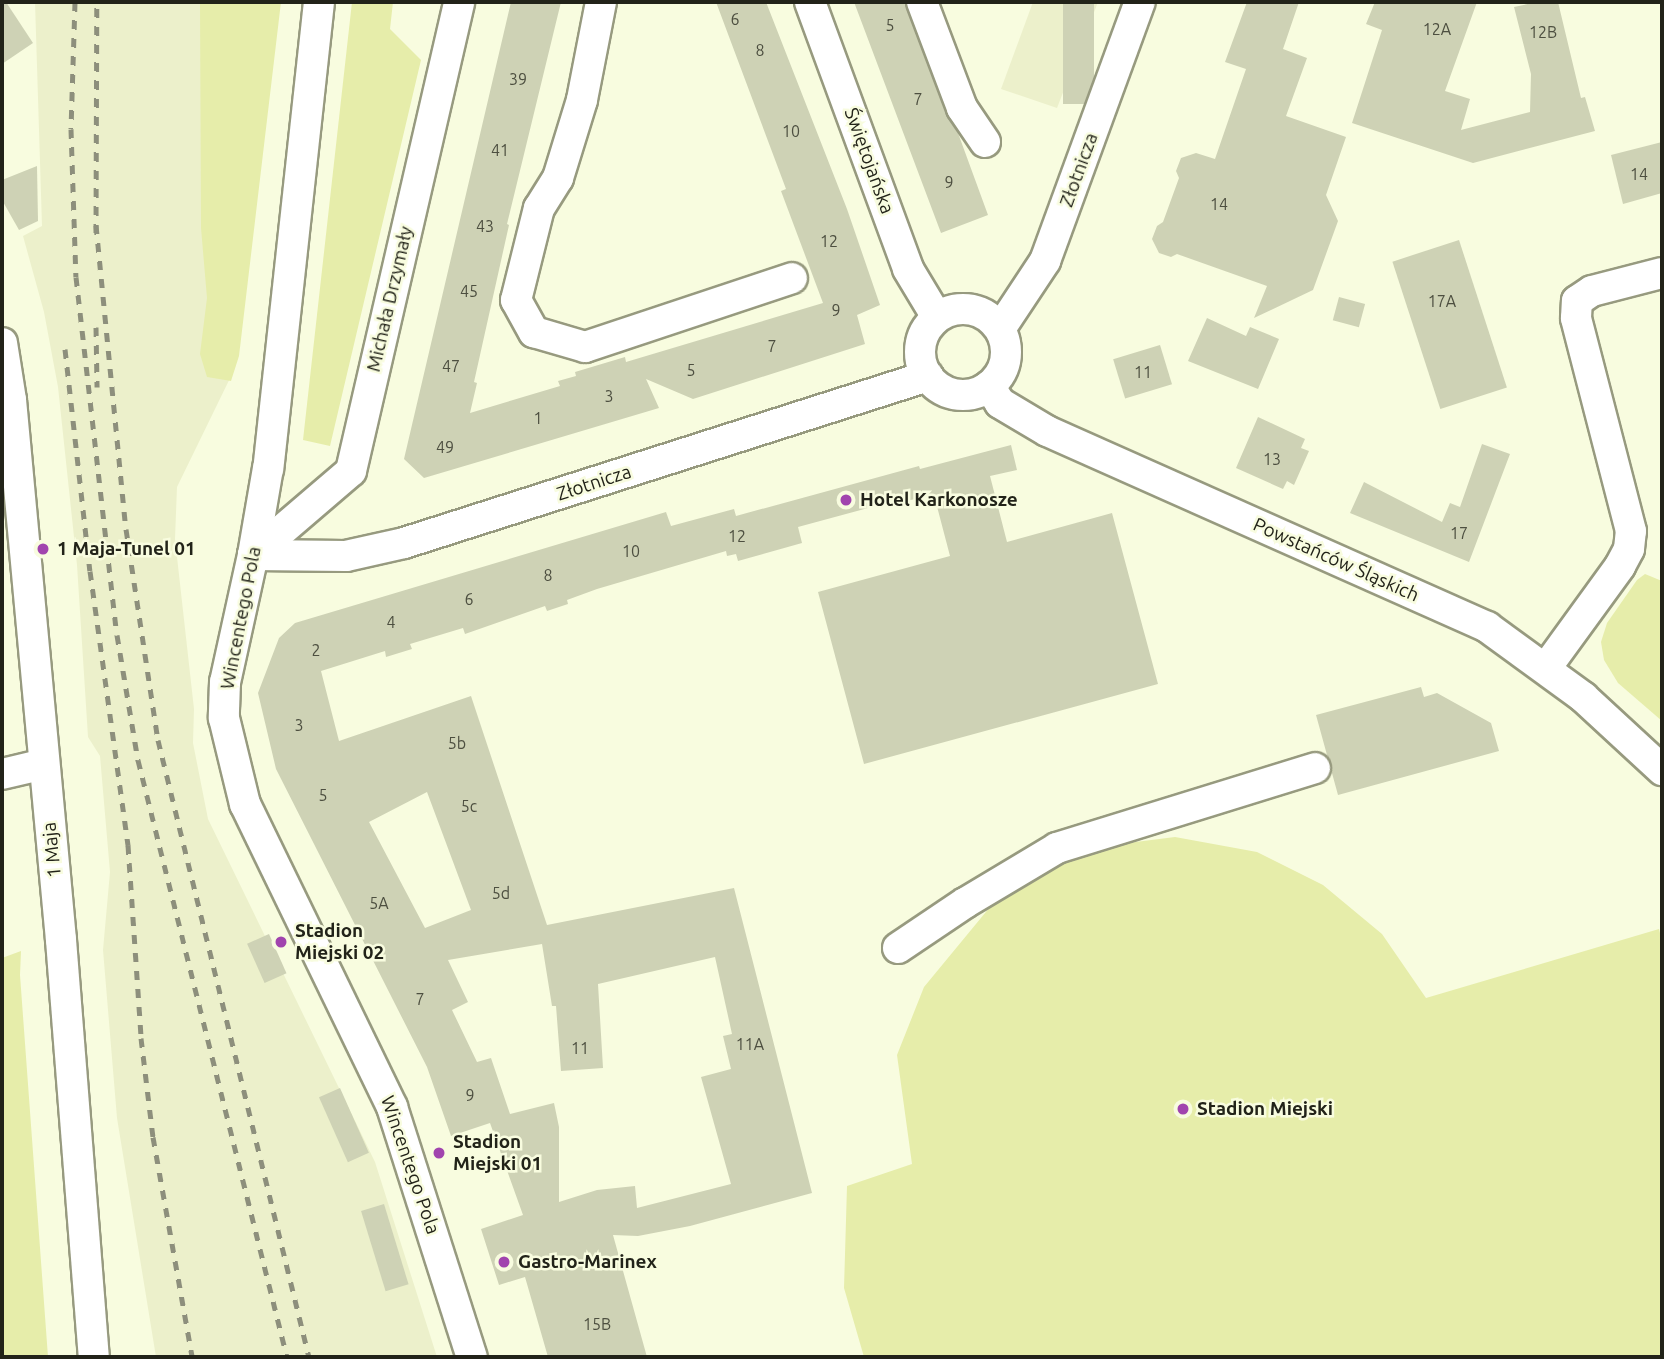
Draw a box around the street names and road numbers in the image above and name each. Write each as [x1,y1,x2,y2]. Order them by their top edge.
street label: Świętojańska [839,105,899,217]
street label: Złotnicza [1055,130,1103,210]
street label: Michała Drzymały [362,224,418,374]
street label: Złotnicza [554,460,634,506]
street label: Powstańców Śląskich [1250,513,1422,607]
street label: Wincentego Pola [216,545,266,691]
street label: 1 Maja [38,821,66,879]
street label: Wincentego Pola [376,1093,444,1237]

